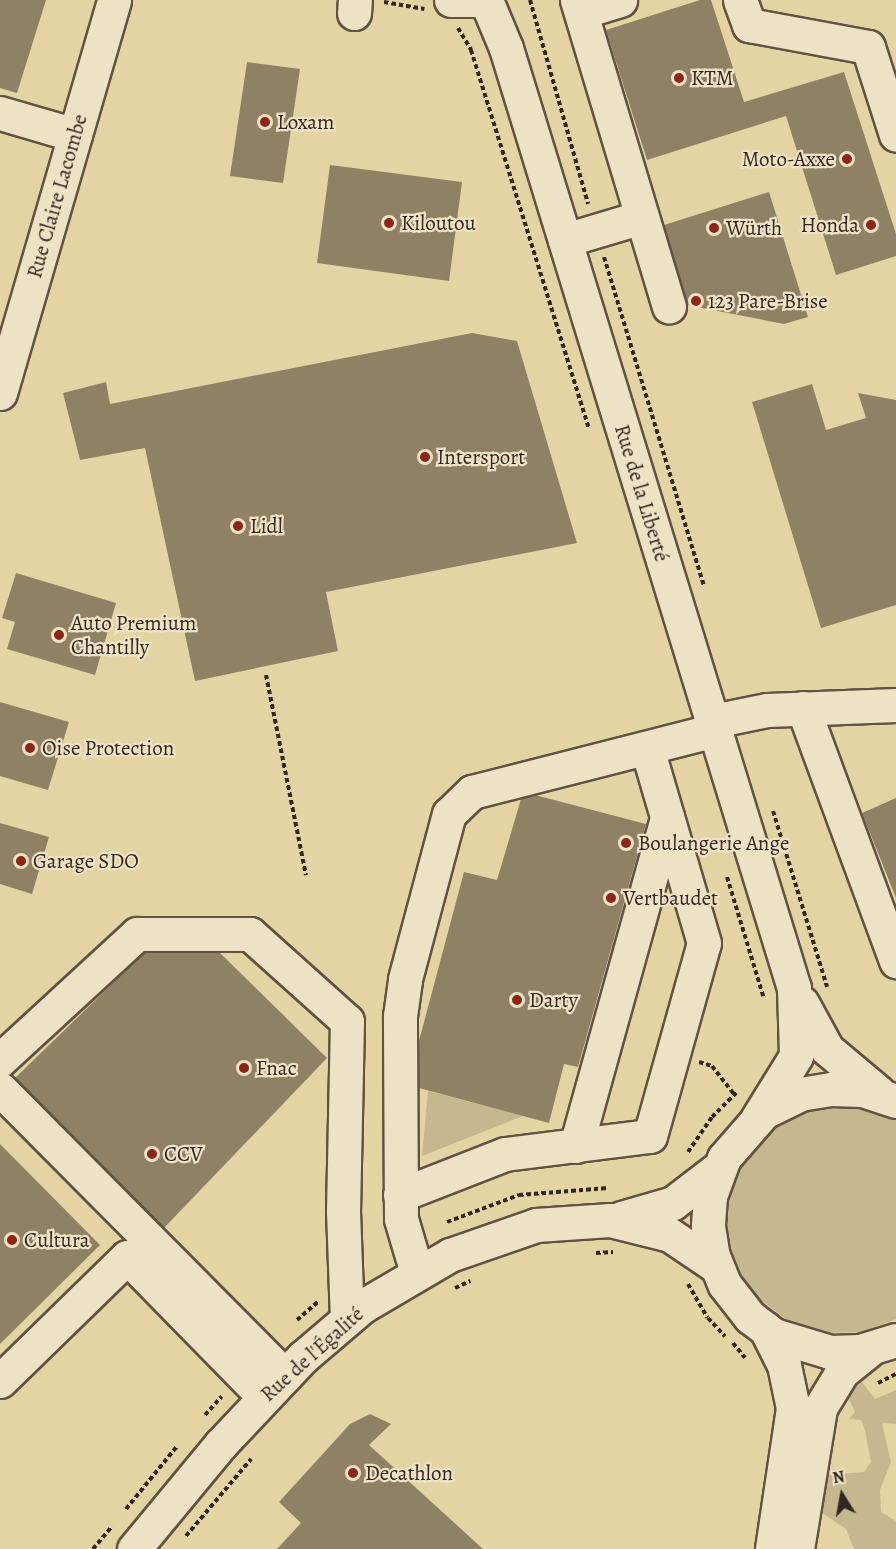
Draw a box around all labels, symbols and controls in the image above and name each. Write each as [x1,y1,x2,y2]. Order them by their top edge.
place label: KTM [691,65,733,91]
marker: KTM [672,71,686,85]
place label: Loxam [277,109,334,135]
street label: Rue Claire Lacombe [22,111,92,281]
marker: Loxam [258,115,272,129]
place label: Moto-Axxe [742,146,835,172]
marker: Moto-Axxe [840,152,854,166]
place label: Kiloutou [401,210,476,236]
place label: Honda [801,212,859,238]
place label: Würth [726,215,782,241]
marker: Kiloutou [382,216,396,230]
marker: Honda [864,218,878,232]
marker: Würth [707,221,721,235]
place label: 123 Pare-Brise [708,288,828,314]
marker: 123 Pare-Brise [689,294,703,308]
street label: Rue de la Liberté [609,421,675,565]
place label: Intersport [437,444,525,470]
marker: Intersport [418,450,432,464]
place label: Lidl [250,513,283,539]
marker: Lidl [231,519,245,533]
place label: Auto Premium Chantilly [71,610,197,660]
marker: Auto Premium Chantilly [52,628,66,642]
place label: Oise Protection [42,735,174,761]
marker: Oise Protection [23,741,37,755]
place label: Boulangerie Ange [638,830,789,856]
marker: Boulangerie Ange [619,836,633,850]
place label: Garage SDO [33,848,139,874]
marker: Garage SDO [14,854,28,868]
place label: Vertbaudet [623,885,718,911]
marker: Vertbaudet [604,891,618,905]
place label: Darty [529,987,578,1013]
marker: Darty [510,993,524,1007]
place label: Fnac [256,1055,297,1081]
marker: Fnac [237,1061,251,1075]
place label: CCV [164,1141,203,1167]
marker: CCV [145,1147,159,1161]
place label: Cultura [24,1227,90,1253]
marker: Cultura [5,1233,19,1247]
street label: Rue de l'Égalité [255,1301,369,1407]
place label: Decathlon [365,1460,453,1486]
north arrow [812,1465,872,1525]
text: N [831,1465,846,1489]
marker: Decathlon [346,1466,360,1480]

